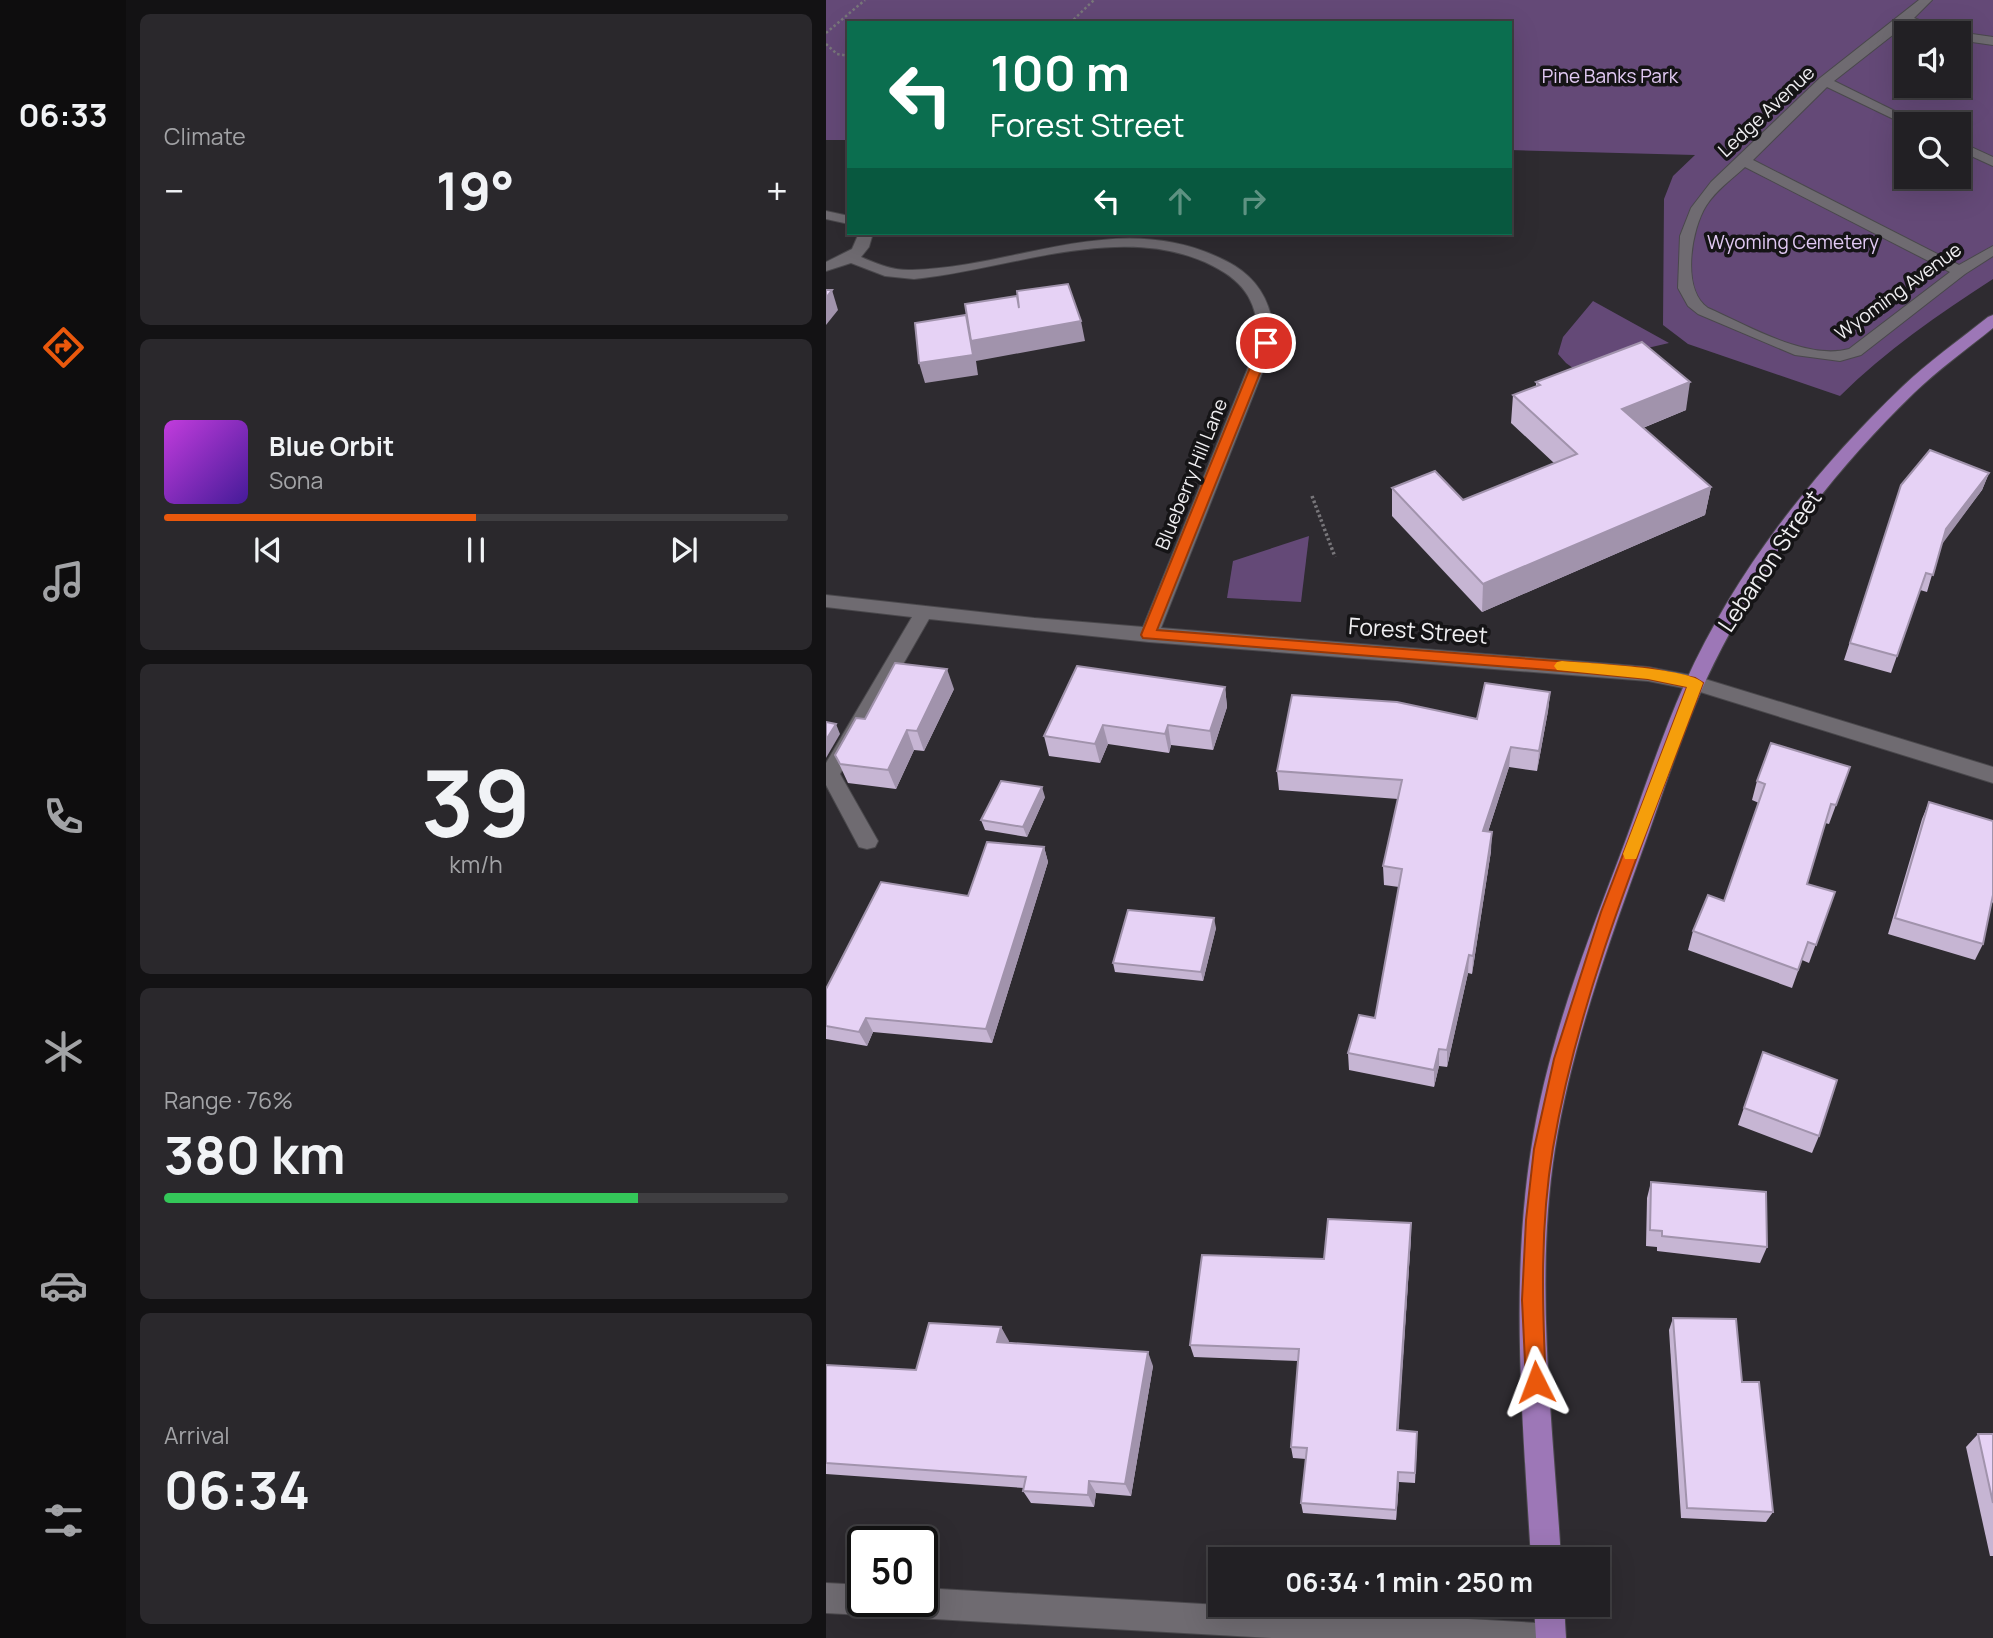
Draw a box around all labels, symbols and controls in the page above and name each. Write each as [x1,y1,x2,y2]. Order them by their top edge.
map controls [1894,21,1971,189]
button: sound [1894,21,1971,98]
text: 100 m [990,39,1130,106]
icon: left [875,49,966,140]
street label: Ledge Avenue [1712,59,1820,163]
park label: Pine Banks Park [1542,63,1679,89]
text: 06:33 [18,93,108,137]
text: Forest Street [990,103,1184,147]
button: search [1894,112,1971,189]
text: Climate [164,120,246,152]
text: 19° [436,155,515,226]
text: − [164,164,185,216]
text: + [766,164,788,216]
icon: left [1088,182,1126,220]
icon: ahead [1161,182,1199,220]
icon: right [1234,182,1272,220]
park label: Wyoming Cemetery [1707,229,1879,255]
street label: Wyoming Avenue [1829,236,1967,346]
pin [1236,313,1296,373]
icon: directions [39,323,88,372]
icon: arrive [1247,324,1285,362]
street label: Blueberry Hill Lane [1149,395,1233,553]
text: Blue Orbit [269,428,394,464]
text: Sona [269,464,323,496]
street label: Lebanon Street [1710,483,1828,638]
icon: previous [249,531,287,569]
icon: pause [457,531,495,569]
icon: next [665,531,703,569]
icon: music [39,557,88,606]
street label: Forest Street [1347,609,1489,651]
text: 39 [421,740,531,864]
icon: phone [39,792,88,841]
text: km/h [449,848,503,880]
icon: climate [39,1027,88,1076]
text: Range · 76% [164,1084,293,1116]
text: 380 km [164,1119,345,1190]
icon: car [39,1261,88,1310]
position arrow [1499,1345,1573,1419]
text: Arrival [164,1419,230,1451]
text: 06:34 [164,1454,310,1525]
icon: filters [39,1496,88,1545]
speed limit sign: 50 [847,1526,938,1617]
text: 06:34 · 1 min · 250 m [1285,1564,1533,1600]

